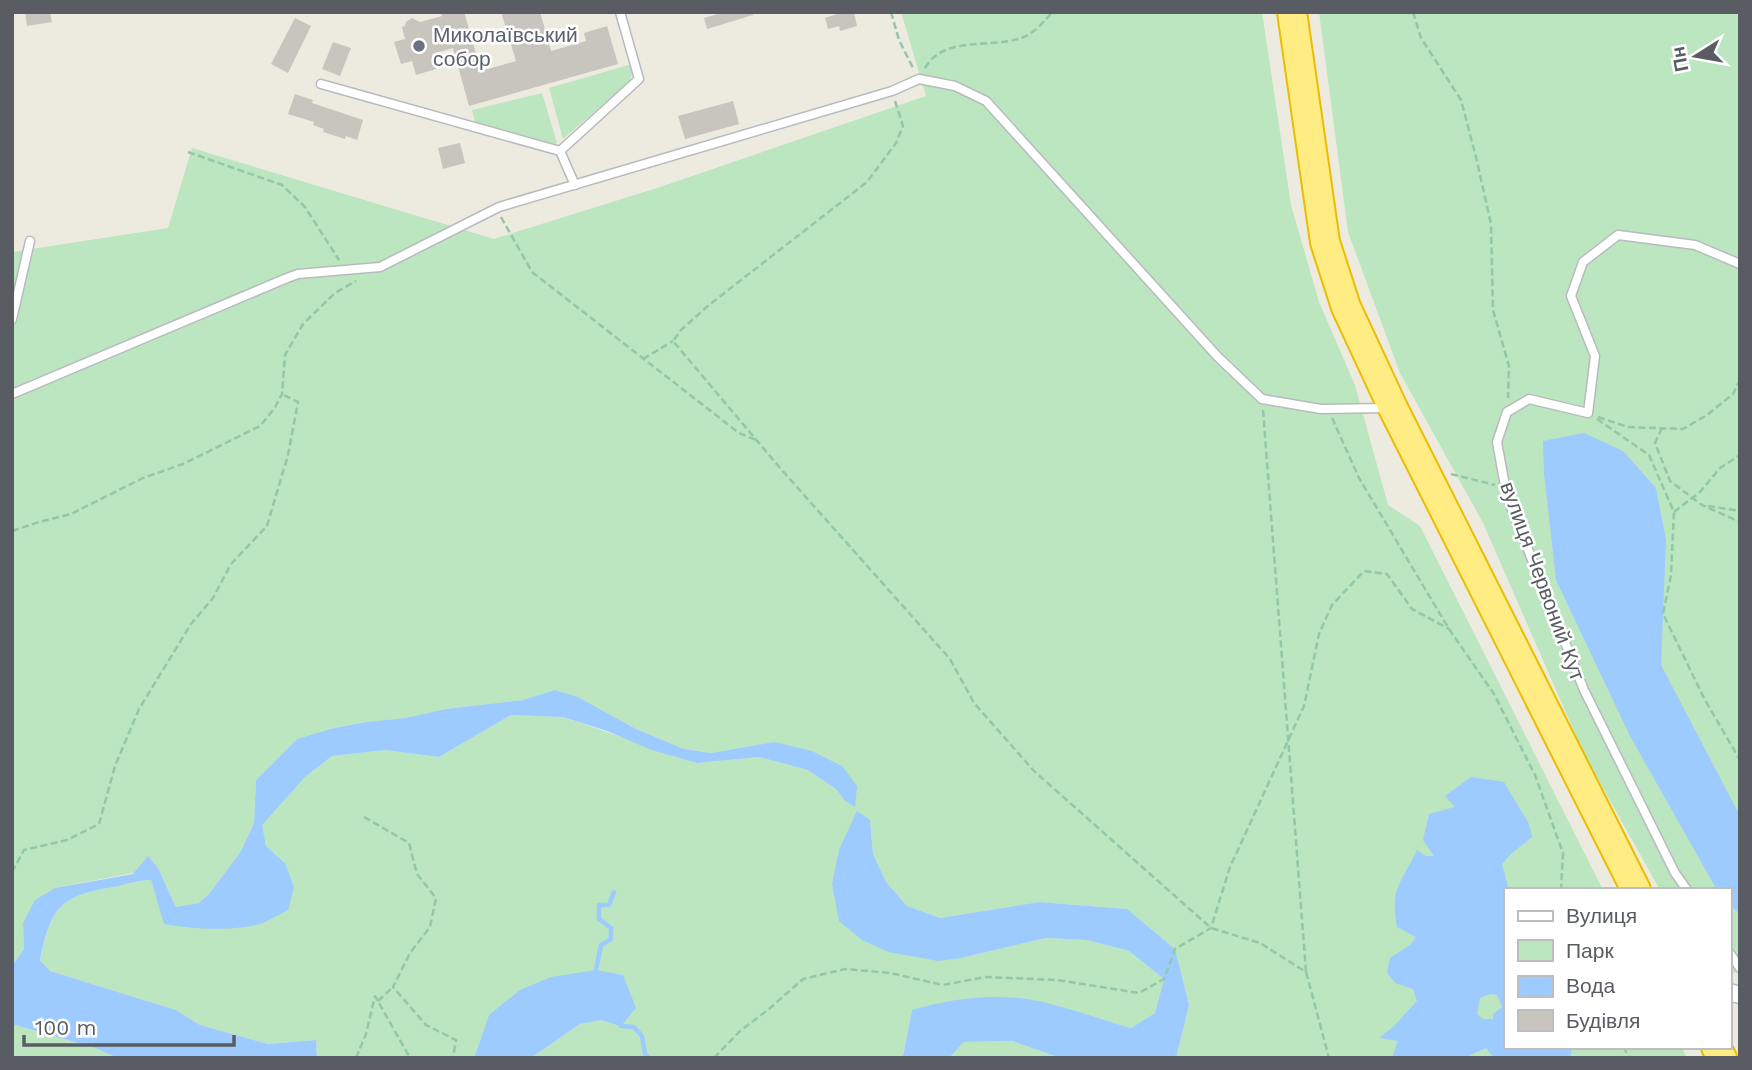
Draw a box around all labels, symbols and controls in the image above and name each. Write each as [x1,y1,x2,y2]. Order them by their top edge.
north arrow [1661,21,1731,91]
place label: Миколаївський собор [433,22,578,71]
marker: Миколаївський собор [411,38,427,54]
text: Пн [1666,45,1693,74]
street label: вулиця Червоний Кут [1495,478,1591,684]
legend [1504,888,1731,1049]
text: Вулиця [1566,903,1637,928]
text: Парк [1566,938,1614,963]
text: Вода [1566,973,1615,998]
scale bar [24,1004,234,1048]
text: Будівля [1566,1008,1640,1033]
text: 100 m [35,1015,97,1040]

